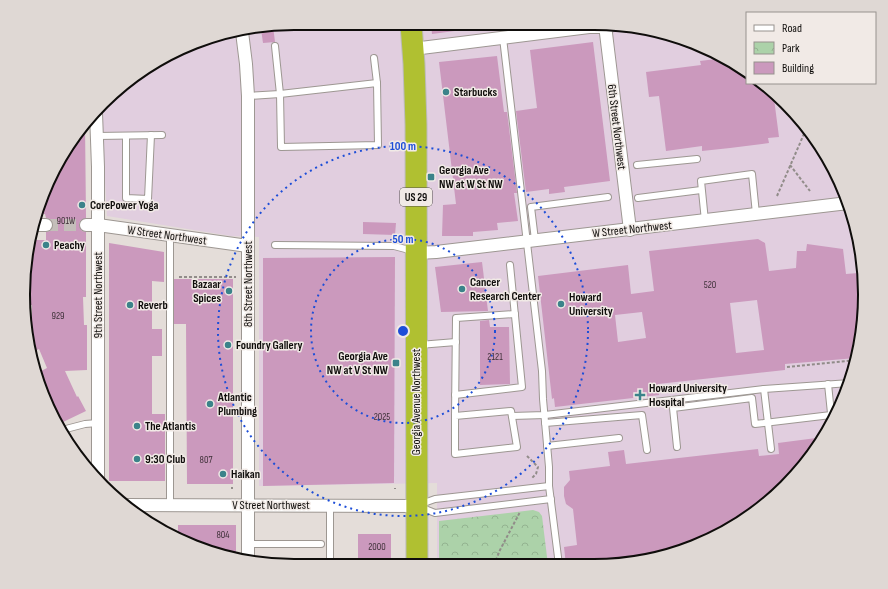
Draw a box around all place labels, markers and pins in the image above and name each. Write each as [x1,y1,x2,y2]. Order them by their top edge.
place label: Starbucks [454,85,497,100]
marker: Starbucks [441,87,451,97]
place label: Georgia Ave NW at W St NW [439,163,503,192]
marker: Georgia Ave NW at W St NW [426,172,436,182]
place label: CorePower Yoga [90,198,158,213]
marker: CorePower Yoga [77,200,87,210]
place label: Peachy [54,238,85,253]
marker: Peachy [41,240,51,250]
place label: Cancer Research Center [470,275,541,304]
place label: Bazaar Spices [192,277,221,306]
marker: Cancer Research Center [457,284,467,294]
marker: Bazaar Spices [224,286,234,296]
place label: Howard University [569,290,613,319]
place label: Reverb [138,298,168,313]
marker: Howard University [556,299,566,309]
marker: Reverb [125,300,135,310]
centre of rings [396,324,410,338]
place label: Foundry Gallery [236,338,302,353]
marker: Foundry Gallery [223,340,233,350]
place label: Georgia Ave NW at V St NW [327,349,389,378]
marker: Georgia Ave NW at V St NW [391,358,401,368]
place label: Howard University Hospital [649,381,727,410]
marker: Howard University Hospital [634,389,646,401]
place label: Atlantic Plumbing [217,390,257,419]
marker: Atlantic Plumbing [205,399,215,409]
place label: The Atlantis [145,419,196,434]
marker: The Atlantis [132,421,142,431]
place label: 9:30 Club [145,452,185,467]
marker: 9:30 Club [132,454,142,464]
place label: Haikan [231,467,260,482]
marker: Haikan [218,469,228,479]

